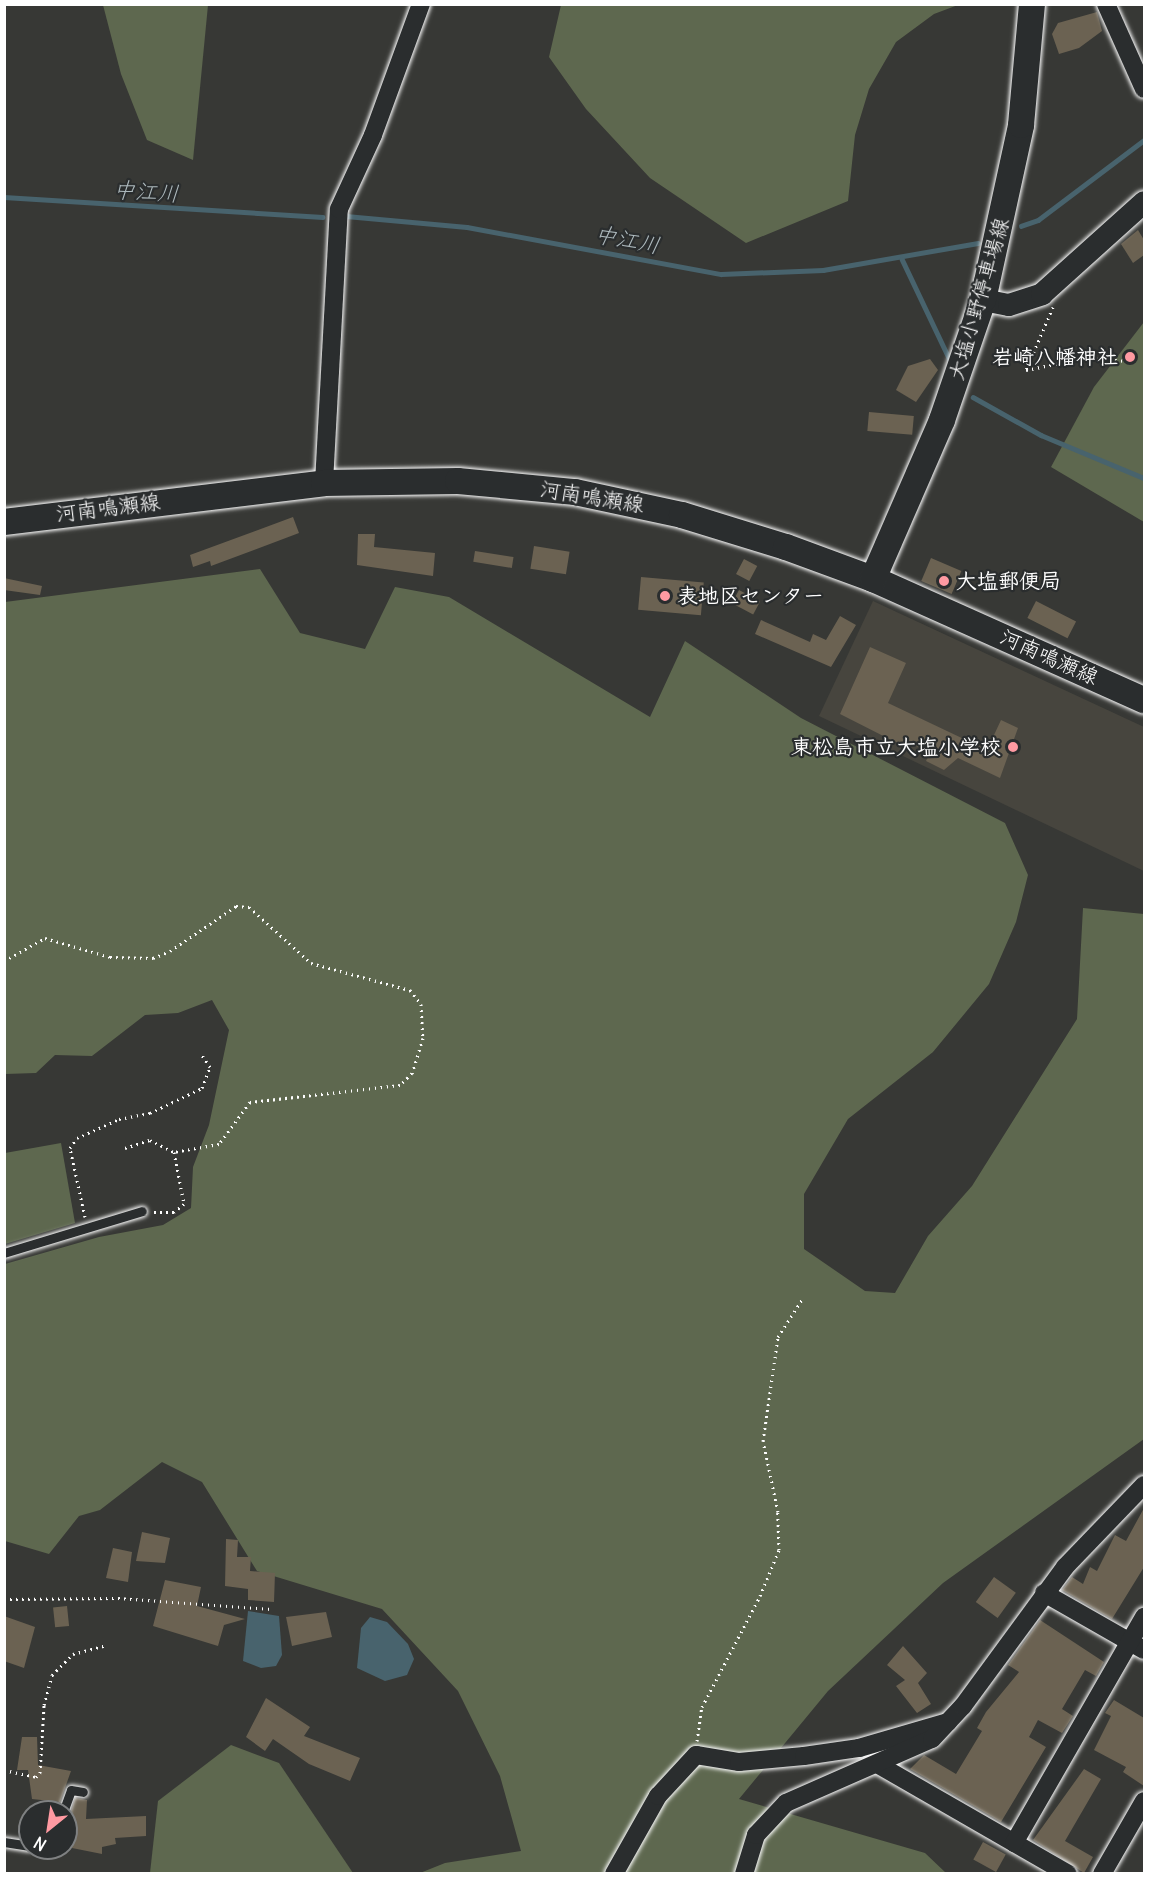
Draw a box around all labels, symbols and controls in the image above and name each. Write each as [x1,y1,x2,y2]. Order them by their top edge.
water label: 中江川 [112,177,180,207]
street label: 大塩小野停車場線 [944,215,1014,383]
water label: 中江川 [592,221,662,259]
place label: 岩崎八幡神社 [992,344,1118,370]
marker: 岩崎八幡神社 [1123,350,1137,364]
street label: 河南鳴瀬線 [538,476,646,518]
street label: 河南鳴瀬線 [54,489,162,527]
place label: 大塩郵便局 [956,568,1061,594]
marker: 大塩郵便局 [937,574,951,588]
place label: 表地区センター [677,583,824,609]
marker: 表地区センター [658,589,672,603]
street label: 河南鳴瀬線 [996,624,1102,690]
place label: 東松島市立大塩小学校 [791,734,1001,760]
marker: 東松島市立大塩小学校 [1006,740,1020,754]
north arrow [18,1800,78,1860]
text: N [30,1832,50,1855]

